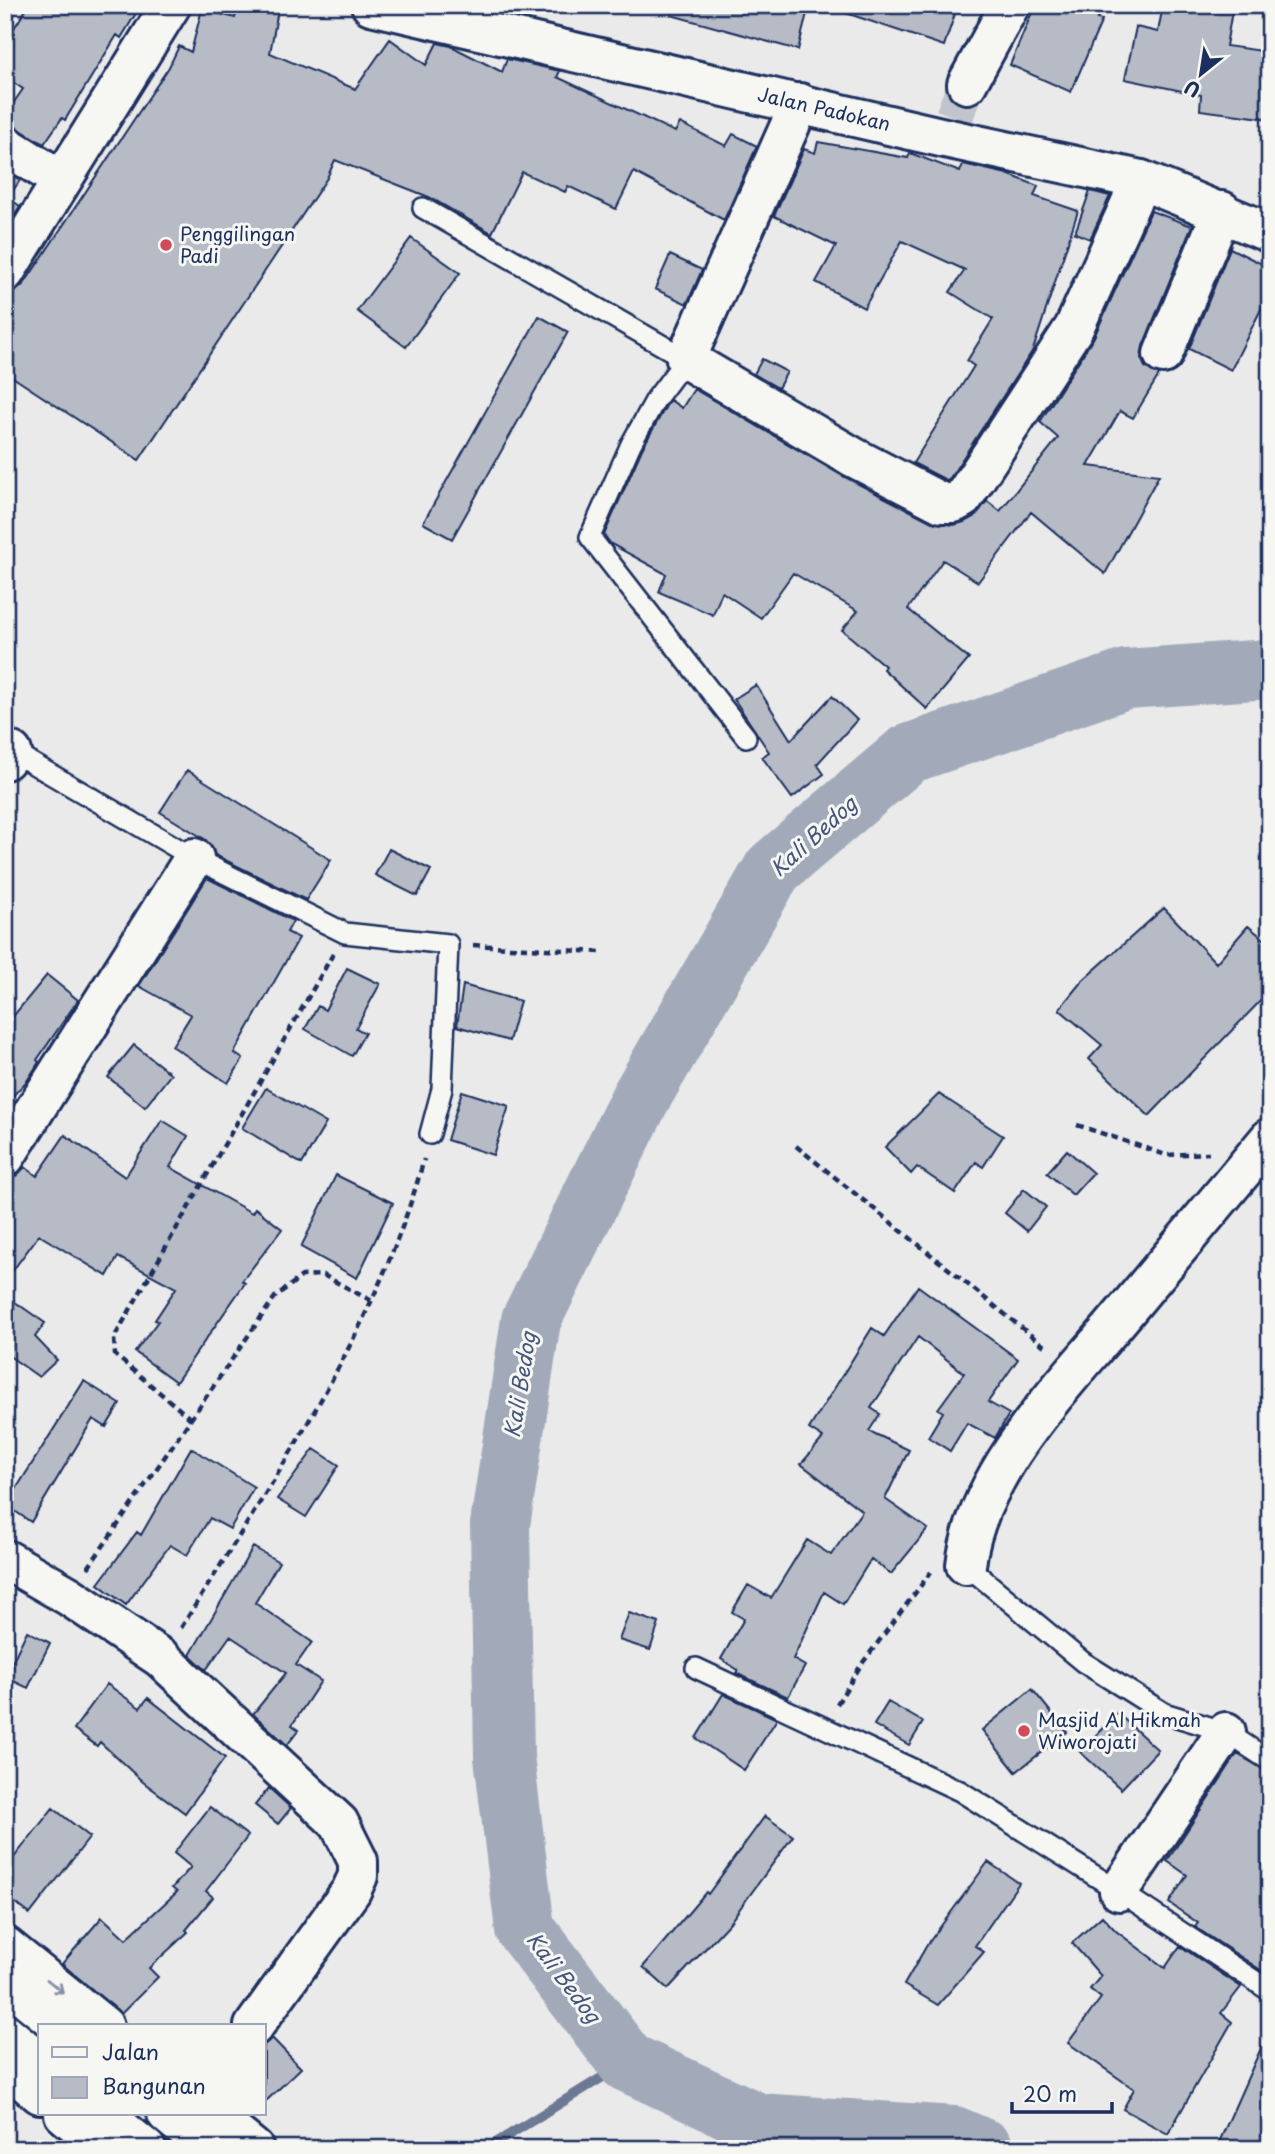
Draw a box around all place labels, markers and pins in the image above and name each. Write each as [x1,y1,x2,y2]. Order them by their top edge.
place label: Penggilingan Padi [180,219,295,269]
marker: Penggilingan Padi [158,237,174,253]
place label: Masjid Al Hikmah Wiworojati [1038,1705,1201,1755]
marker: Masjid Al Hikmah Wiworojati [1016,1723,1032,1739]

